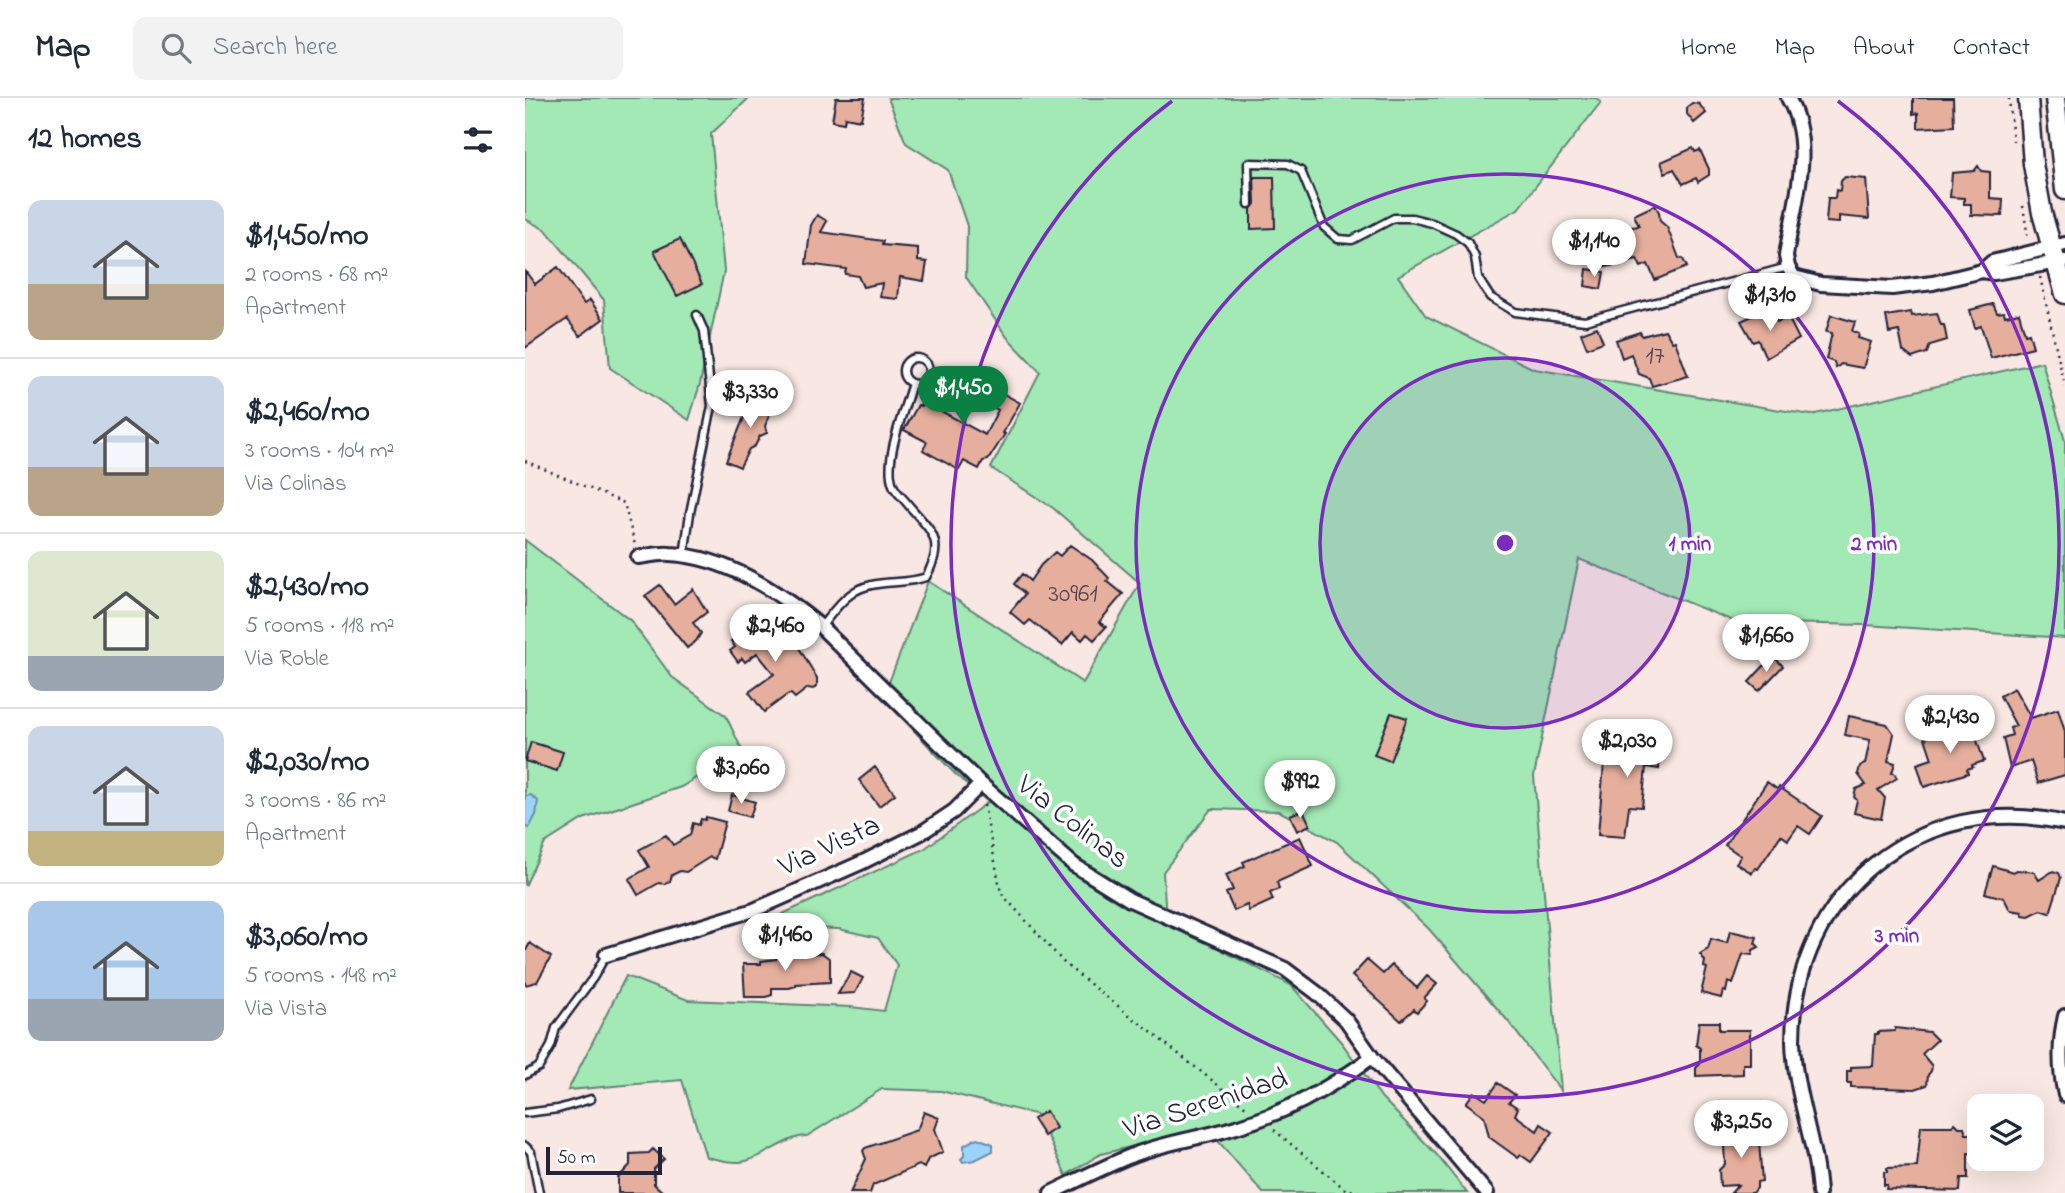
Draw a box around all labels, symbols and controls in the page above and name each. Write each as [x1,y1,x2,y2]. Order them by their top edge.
search box [133,17,623,80]
text: Map [35,24,91,72]
icon: search [157,29,195,67]
text: Search here [213,29,337,67]
text: Home [1681,31,1737,66]
text: Map [1775,31,1815,66]
text: About [1853,31,1915,66]
text: Contact [1953,31,2030,66]
text: 12 homes [28,118,142,162]
icon: filters [459,121,497,159]
text: $1,450/mo [245,215,369,259]
pin: $1,140 [1537,220,1651,279]
text: $1,140 [1568,225,1620,258]
icon: home [84,228,168,312]
text: 2 rooms · 68 m² [245,259,388,292]
pin: $1,310 [1713,274,1827,333]
text: $1,310 [1744,279,1796,312]
text: Apartment [245,292,346,325]
house number: 17 [1646,338,1665,376]
pin: $1,450 [906,366,1020,426]
pin: $3,330 [693,370,807,430]
text: $1,450 [934,372,992,405]
text: $3,330 [722,376,778,409]
text: $2,460/mo [245,391,370,435]
icon: home [84,404,168,488]
text: 3 rooms · 104 m² [245,435,394,468]
text: Via Colinas [245,468,347,501]
text: 1 min [1669,530,1711,560]
text: 2 min [1850,530,1897,560]
centre of rings [1493,531,1517,555]
text: $2,430/mo [245,566,369,610]
house number: 30961 [1048,576,1098,614]
icon: home [84,579,168,663]
pin: $2,460 [718,604,832,664]
text: 5 rooms · 118 m² [245,610,395,643]
text: $2,460 [746,610,804,643]
pin: $1,660 [1709,614,1823,674]
text: $1,660 [1738,620,1794,653]
text: Via Roble [245,643,329,676]
pin: $2,430 [1893,696,2007,755]
text: $2,430 [1921,701,1979,734]
pin: $2,030 [1570,720,1684,779]
text: $2,030 [1598,725,1656,758]
text: $2,030/mo [245,741,370,785]
pin: $3,060 [684,746,798,806]
text: $3,060 [712,752,770,785]
icon: home [84,754,168,838]
pin: $992 [1259,760,1341,820]
street label: Via Colinas [1005,764,1138,881]
text: $992 [1280,766,1320,799]
text: 3 rooms · 86 m² [245,785,386,818]
street label: Via Vista [771,804,888,890]
text: Apartment [245,818,346,851]
pin: $1,460 [728,914,842,973]
text: $3,060/mo [245,916,368,960]
text: $1,460 [758,919,812,952]
text: 3 min [1874,922,1919,952]
icon: home [84,929,168,1013]
text: 5 rooms · 148 m² [245,960,397,993]
text: Via Vista [245,993,327,1026]
street label: Via Serenidad [1117,1058,1294,1153]
map controls [1967,1094,2044,1171]
button: layers [1967,1094,2044,1171]
pin: $3,250 [1684,1100,1798,1160]
text: $3,250 [1710,1106,1772,1139]
scale bar [546,1144,661,1176]
text: 50 m [557,1145,596,1172]

